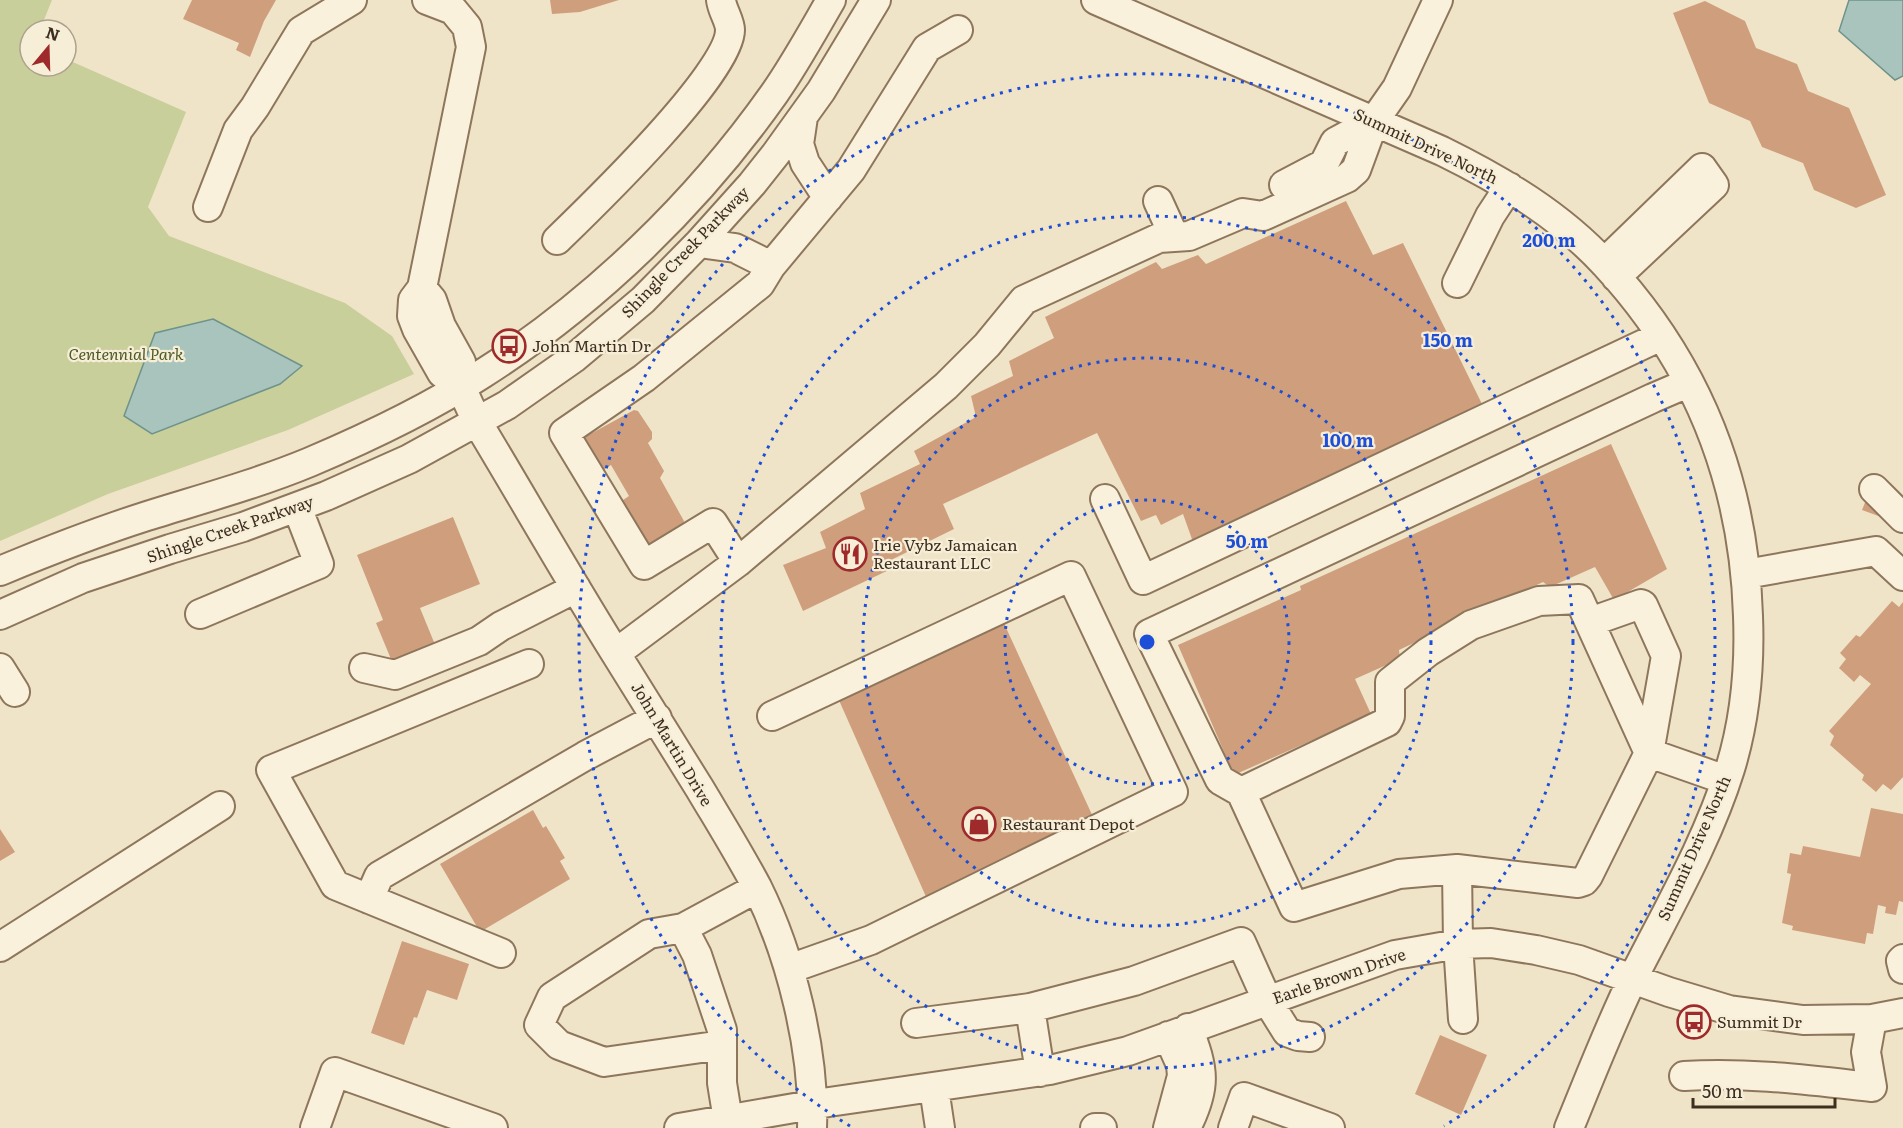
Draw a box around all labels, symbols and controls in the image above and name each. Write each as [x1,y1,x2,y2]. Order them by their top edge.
north arrow [18,18,78,78]
text: N [43,19,63,46]
street label: Summit Drive North [1350,101,1503,189]
street label: Shingle Creek Parkway [615,180,754,323]
text: 200 m [1522,226,1576,253]
text: 150 m [1423,326,1473,353]
bus stop icon: John Martin Dr [491,328,527,364]
place label: John Martin Dr [532,333,651,357]
park label: Centennial Park [69,341,184,365]
text: 100 m [1322,426,1374,453]
street label: Shingle Creek Parkway [143,488,317,568]
text: 50 m [1226,527,1268,554]
place label: Irie Vybz Jamaican Restaurant LLC [873,532,1018,574]
restaurant icon: Irie Vybz Jamaican Restaurant LLC [832,536,868,572]
centre of rings [1137,632,1157,652]
street label: John Martin Drive [626,677,719,810]
street label: Summit Drive North [1650,771,1736,924]
shop icon: Restaurant Depot [961,806,997,842]
place label: Restaurant Depot [1002,811,1135,835]
street label: Earle Brown Drive [1269,941,1408,1009]
bus stop icon: Summit Dr [1676,1004,1712,1040]
place label: Summit Dr [1717,1009,1802,1033]
scale bar [1693,1071,1836,1109]
text: 50 m [1702,1077,1743,1104]

